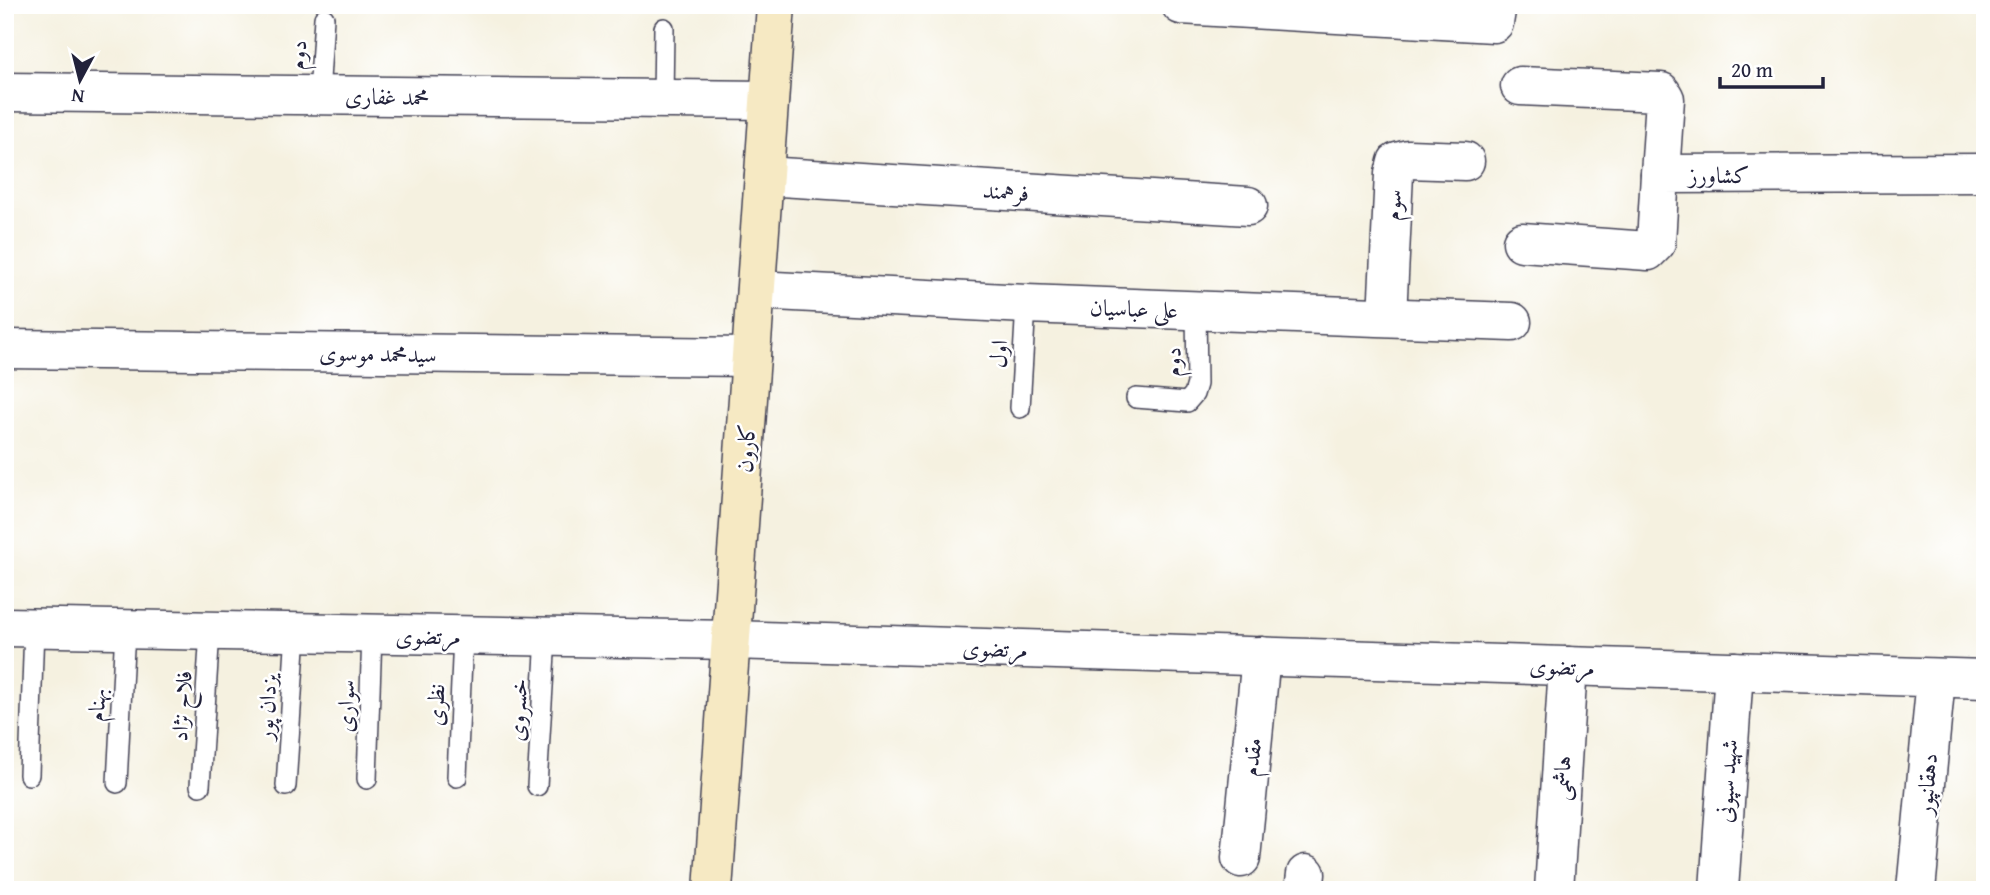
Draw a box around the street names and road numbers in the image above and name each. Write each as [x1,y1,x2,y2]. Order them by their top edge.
street label: دوم [279,39,318,71]
street label: محمد غفاری [345,79,430,113]
street label: کشاورز [1686,158,1750,191]
street label: فرهمند [982,173,1030,209]
street label: سوم [1375,188,1413,222]
street label: علی عباسیان [1089,290,1179,328]
street label: سیدمحمد موسوی [319,335,437,371]
street label: اول [981,339,1015,369]
street label: دوم [1155,347,1193,377]
street label: کارون [727,422,763,474]
street label: مرتضوی [395,619,461,652]
street label: مرتضوی [962,630,1028,666]
street label: مرتضوی [1529,648,1595,684]
street label: فلاح نژاد [162,670,205,743]
street label: یزدان پور [247,671,286,743]
street label: خسروی [499,678,535,742]
street label: سواری [328,679,362,733]
street label: نظری [418,683,452,727]
street label: بهنام [79,687,117,723]
street label: مقدم [1233,736,1273,778]
street label: شهید سپونی [1707,738,1745,824]
street label: دهقانپور [1907,752,1945,818]
street label: هاشمی [1543,754,1579,802]

